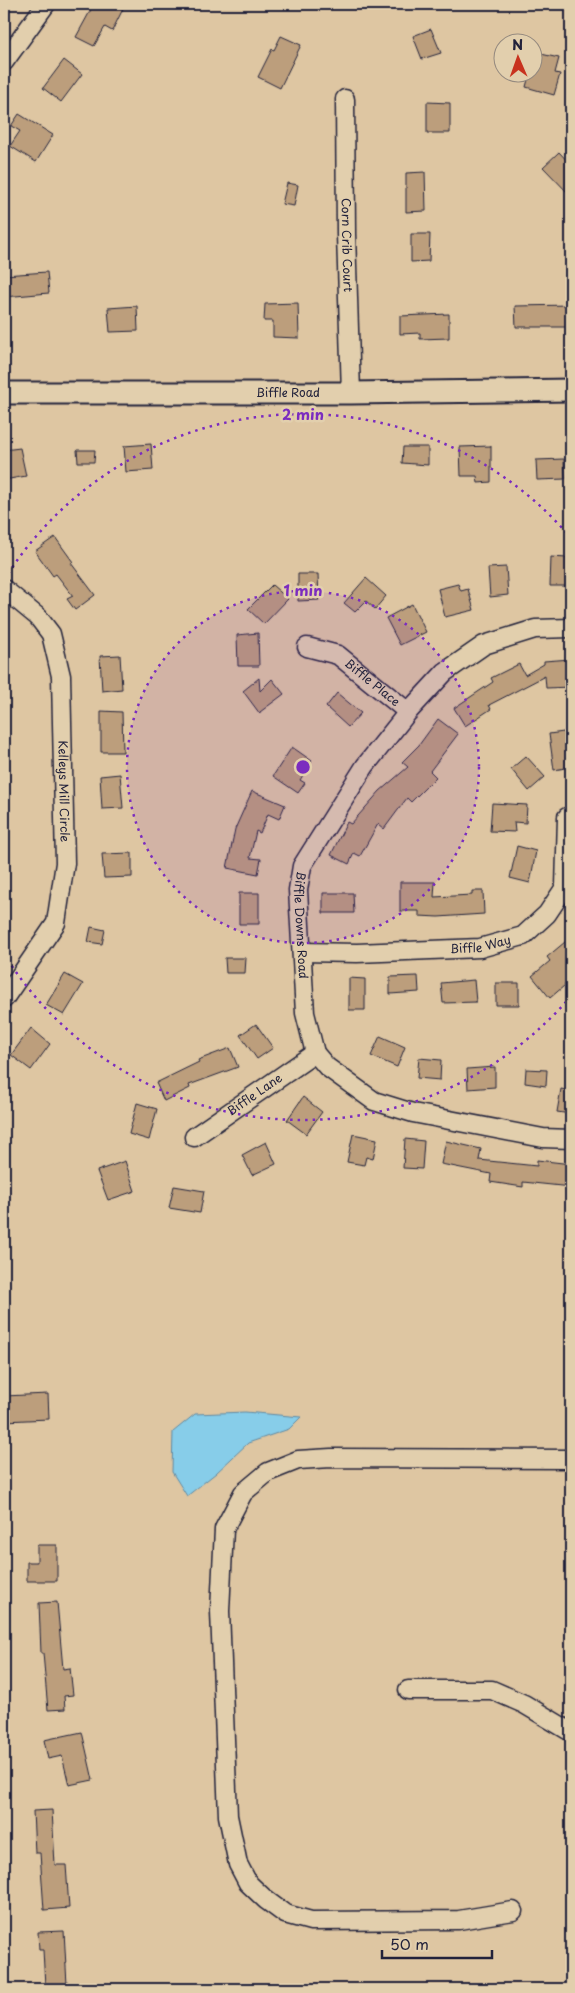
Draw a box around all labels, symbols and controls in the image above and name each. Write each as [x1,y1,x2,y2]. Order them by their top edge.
north arrow [492,32,542,82]
text: N [512,34,523,55]
street label: Corn Crib Court [338,198,358,292]
street label: Biffle Road [256,383,320,401]
text: 2 min [282,402,324,425]
text: 1 min [284,578,322,601]
street label: Biffle Place [341,654,404,710]
street label: Kelleys Mill Circle [54,740,75,843]
centre of rings [294,758,312,776]
street label: Biffle Downs Road [290,870,313,979]
street label: Biffle Way [450,930,513,957]
street label: Biffle Lane [223,1068,286,1120]
scale bar [382,1928,492,1960]
text: 50 m [390,1932,429,1955]

